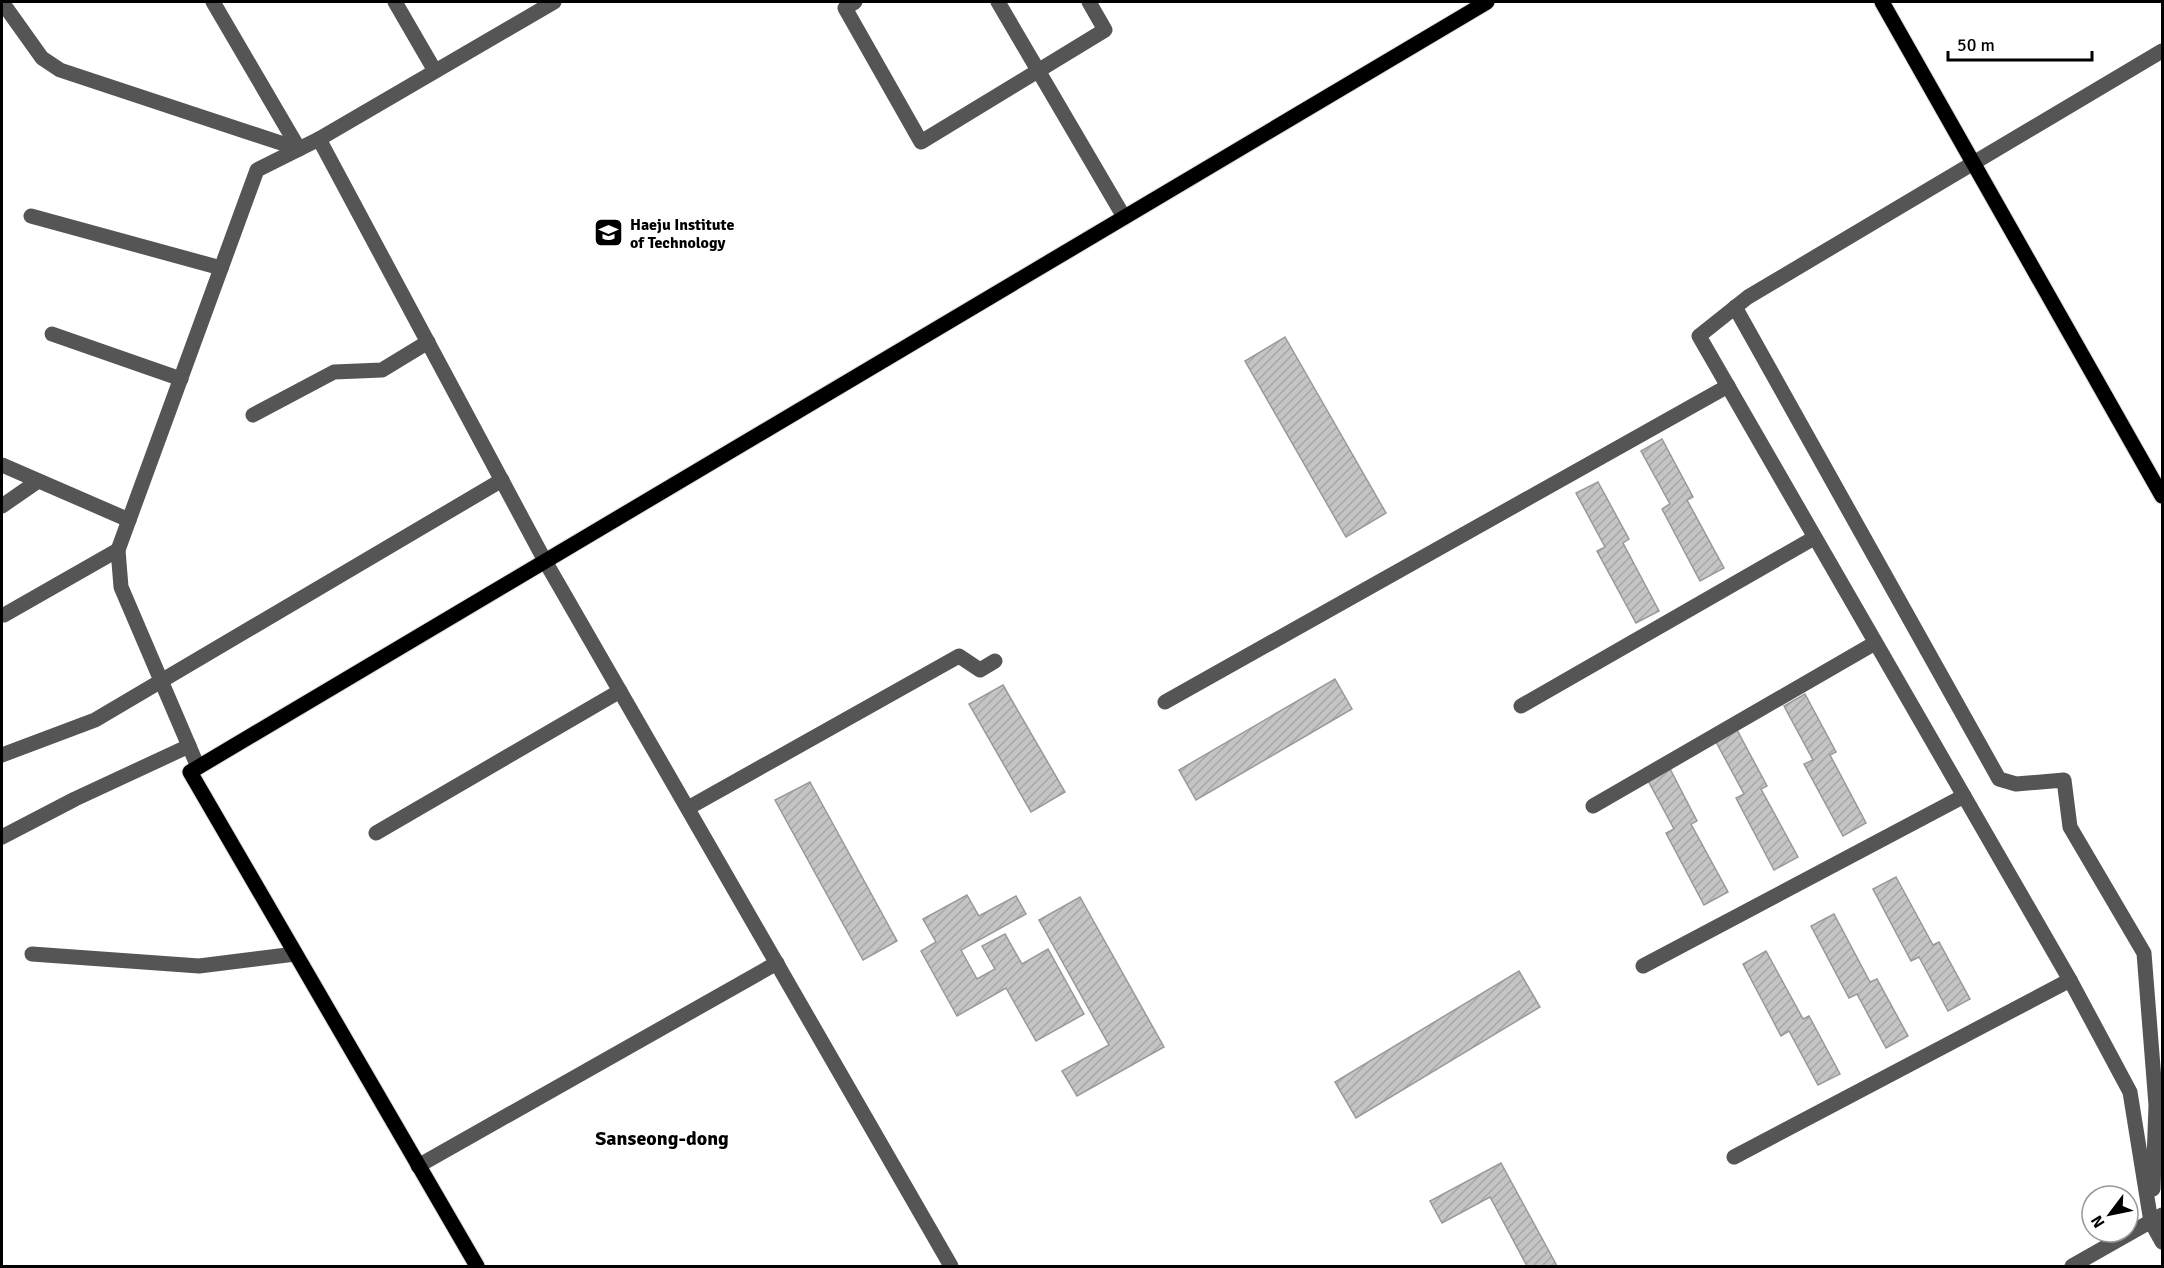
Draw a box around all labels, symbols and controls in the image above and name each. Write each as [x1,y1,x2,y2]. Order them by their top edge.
scale bar [1948,24,2092,62]
text: 50 m [1957,34,1995,56]
place label: Haeju Institute of Technology [630,215,734,253]
school or university icon: Haeju Institute of Technology [593,217,625,249]
district label: Sanseong-dong [595,1126,729,1151]
north arrow [2080,1184,2140,1244]
text: N [2087,1211,2110,1231]

